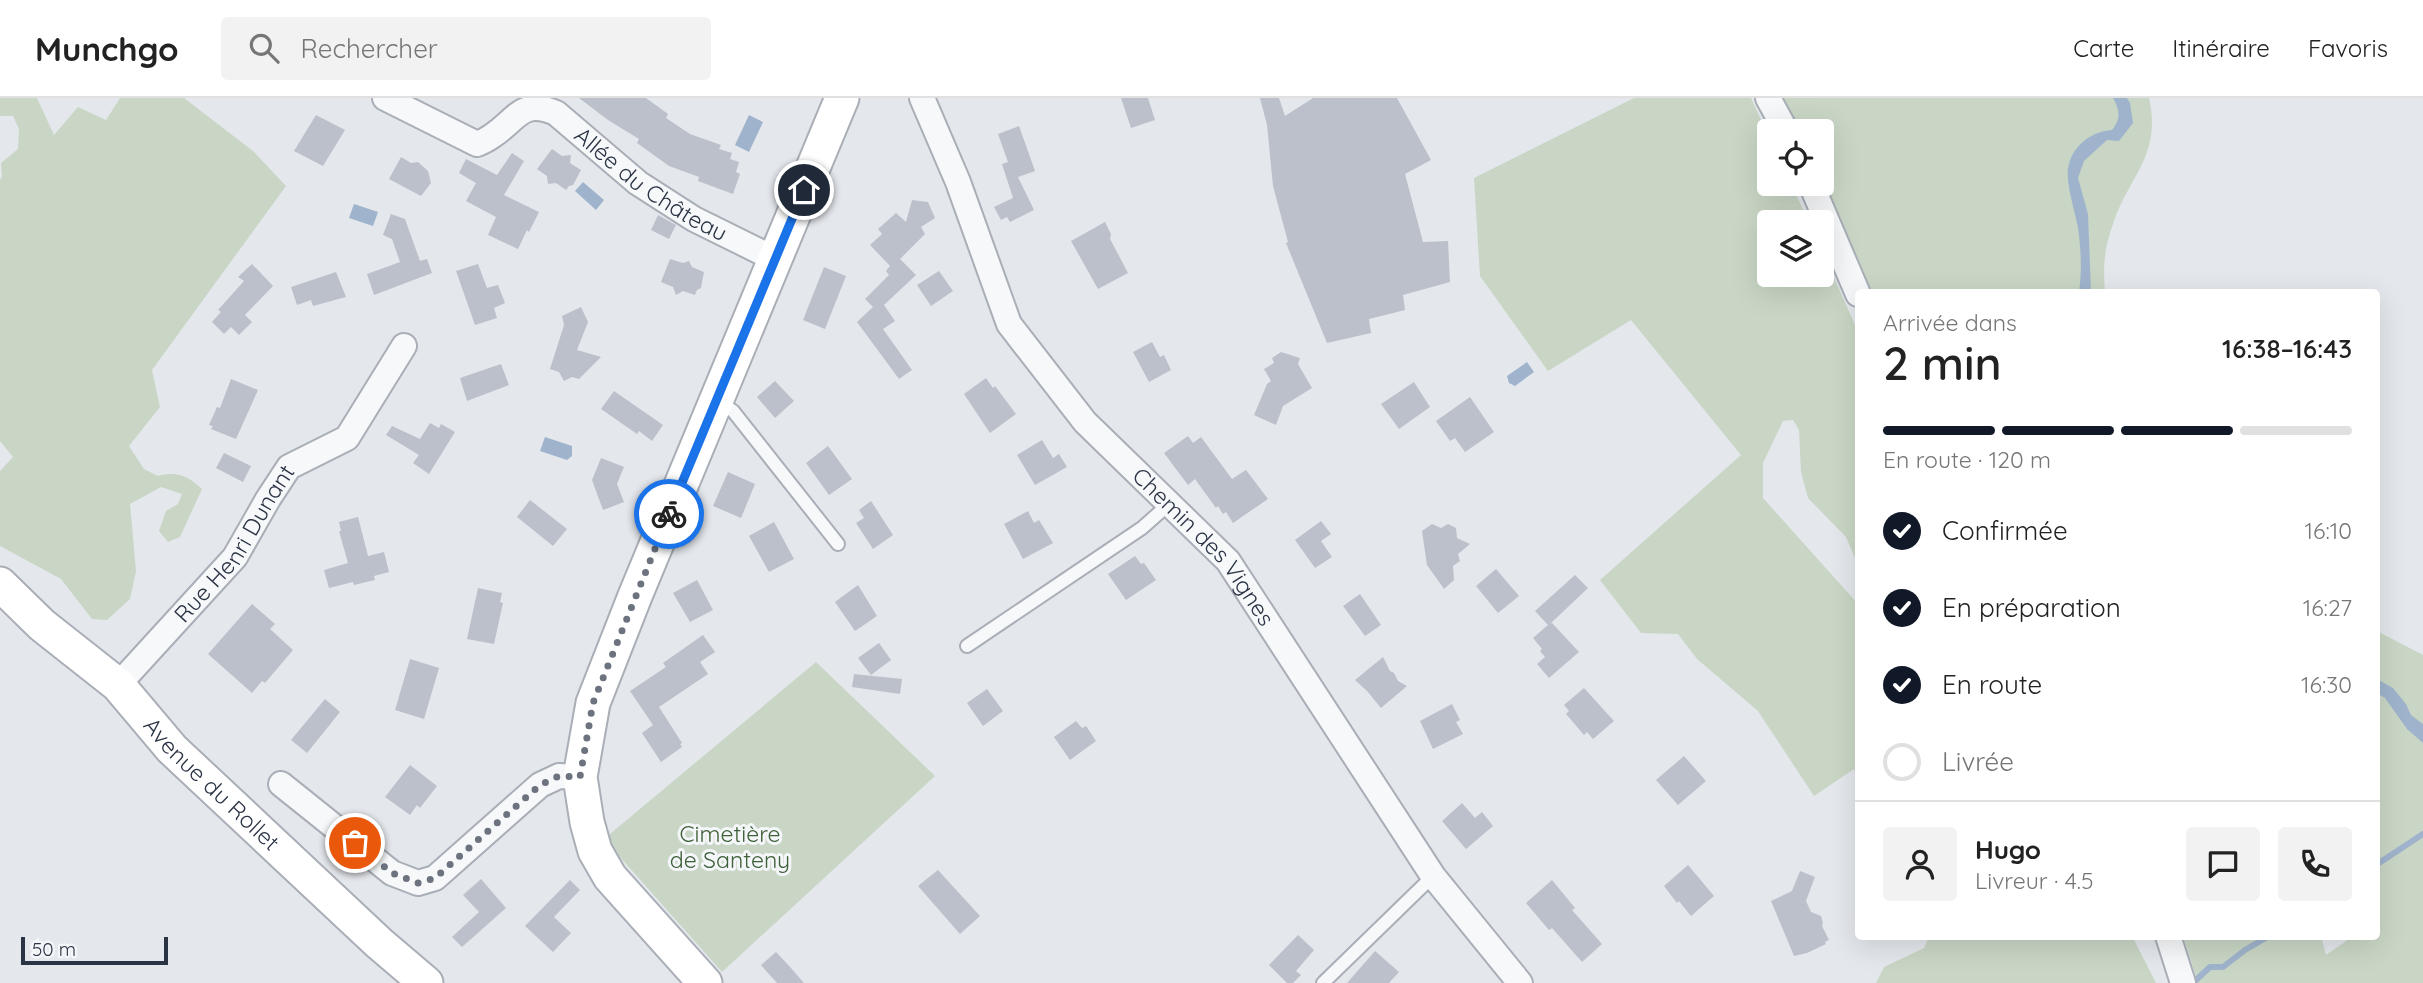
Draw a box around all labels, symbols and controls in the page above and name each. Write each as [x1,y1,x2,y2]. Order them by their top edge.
search box [221,17,711,80]
text: Munchgo [35,28,179,69]
icon: search [245,29,283,67]
text: Rechercher [301,32,438,65]
text: Carte [2073,33,2134,63]
text: Itinéraire [2172,33,2270,63]
text: Favoris [2308,33,2388,63]
map controls [1757,119,1834,287]
button: locate [1757,119,1834,196]
street label: Allée du Château [569,120,732,247]
pin [774,160,834,220]
icon: home [785,171,823,209]
button: layers [1757,210,1834,287]
text: Arrivée dans [1883,308,2017,337]
text: 16:38–16:43 [2222,332,2352,365]
text: 2 min [1883,334,2002,392]
text: En route · 120 m [1883,445,2051,474]
street label: Rue Henri Dunant [167,459,301,628]
street label: Chemin des Vignes [1127,461,1281,631]
courier [634,479,704,549]
icon: bike [650,495,688,533]
icon: check [1883,512,1921,550]
text: Confirmée [1942,514,2068,547]
text: 16:10 [2305,516,2352,545]
icon: check [1883,589,1921,627]
text: En préparation [1942,591,2121,624]
text: 16:27 [2303,593,2352,622]
icon: check [1883,666,1921,704]
text: En route [1942,668,2042,701]
text: 16:30 [2301,670,2352,699]
street label: Avenue du Rollet [138,711,286,857]
text: Livrée [1942,745,2014,778]
pin [325,813,385,873]
park label: Cimetière de Santeny [670,819,790,874]
icon: bag [336,824,374,862]
button: person [1883,827,1957,901]
button: chat [2186,827,2260,901]
button: phone [2278,827,2352,901]
text: Hugo [1975,833,2041,866]
text: Livreur · 4.5 [1975,866,2093,895]
scale bar [21,934,168,966]
text: 50 m [32,937,76,961]

